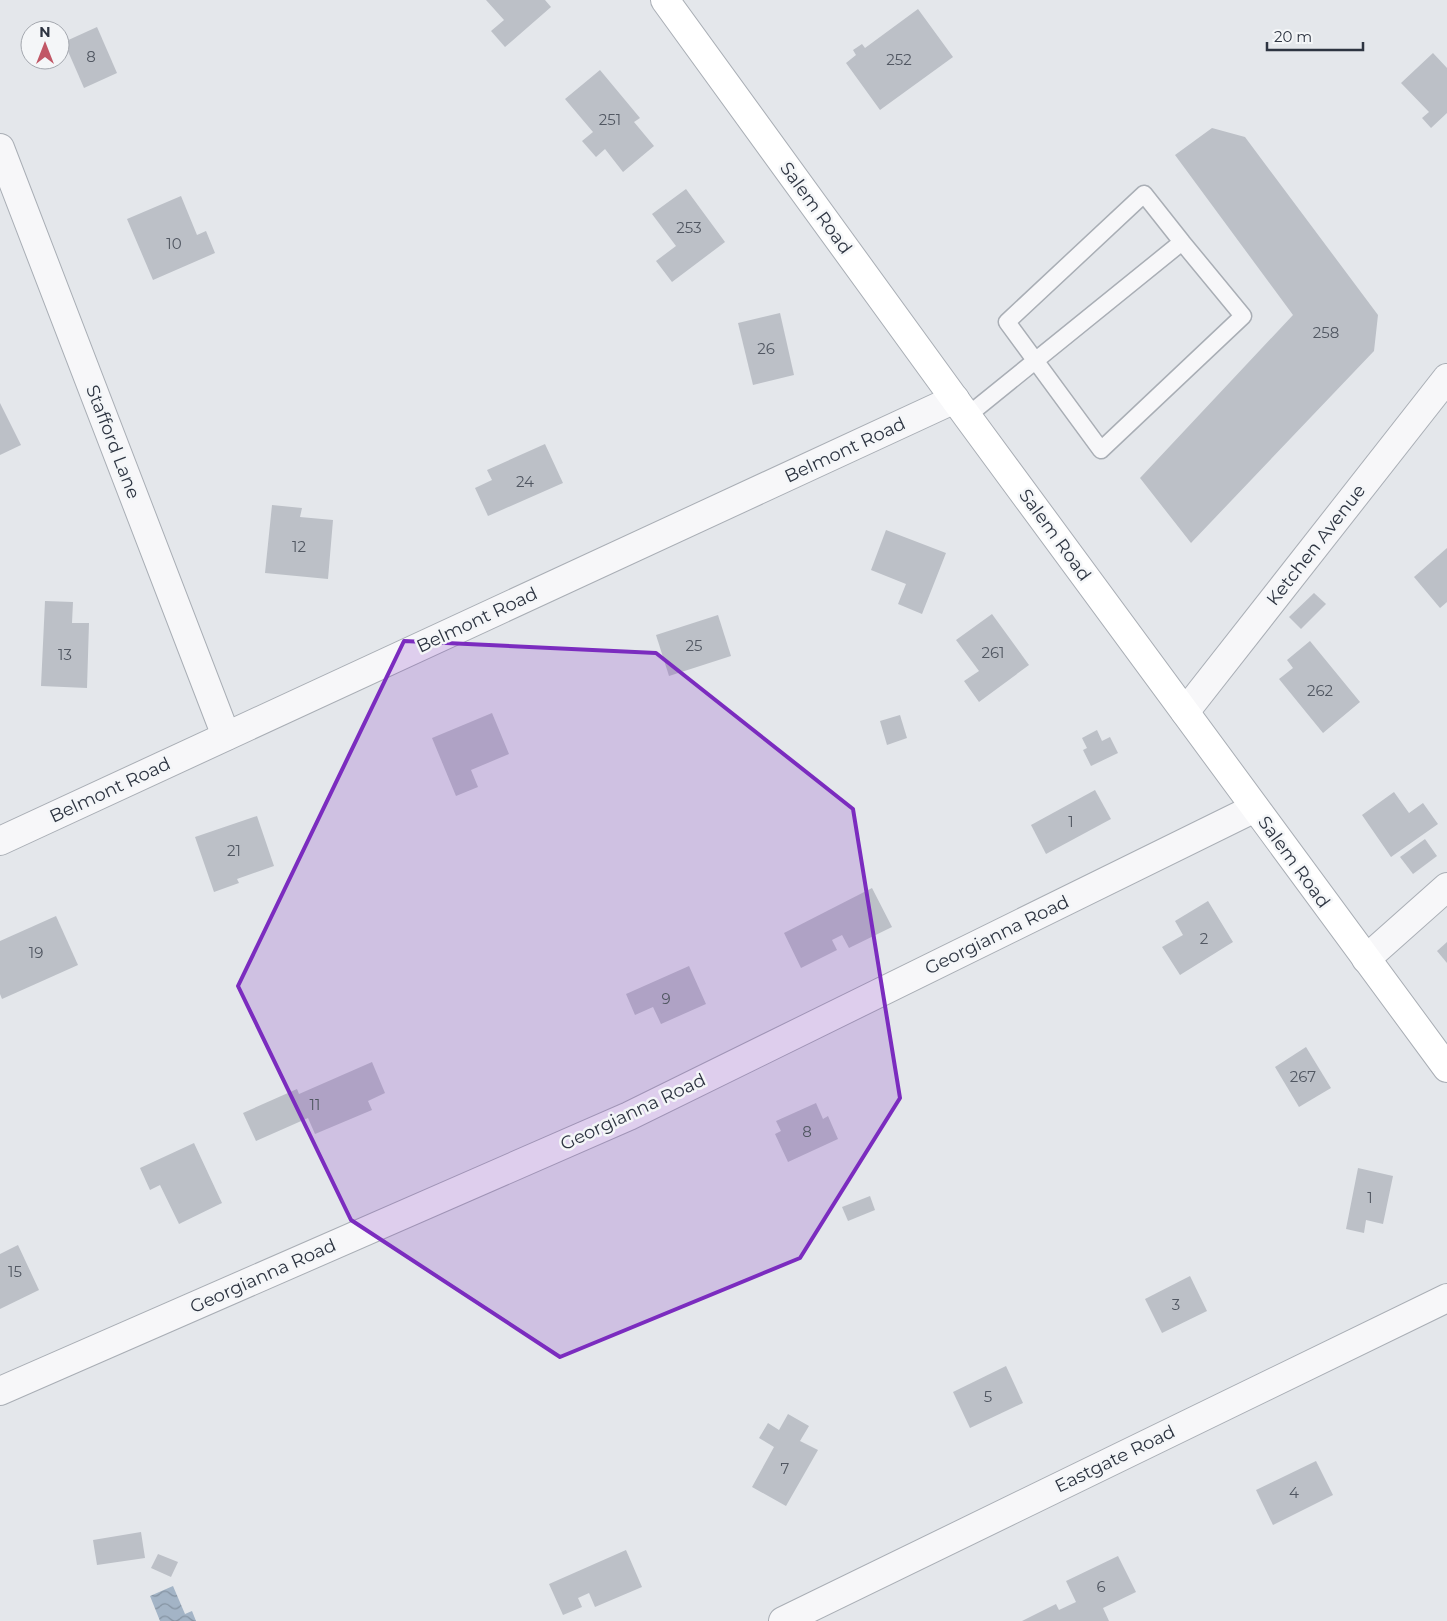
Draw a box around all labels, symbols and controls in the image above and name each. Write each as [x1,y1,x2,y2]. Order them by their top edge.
north arrow [20,20,70,70]
scale bar [1267,20,1363,52]
text: N [39,23,51,41]
text: 20 m [1274,27,1312,46]
house number: 8 [86,47,96,66]
house number: 252 [886,50,912,69]
house number: 251 [599,110,621,129]
street label: Salem Road [775,158,857,258]
house number: 253 [676,218,702,237]
house number: 10 [166,234,182,253]
house number: 258 [1313,323,1339,342]
house number: 26 [757,339,775,358]
street label: Stafford Lane [81,382,145,502]
street label: Belmont Road [781,412,909,488]
house number: 24 [516,472,534,491]
street label: Ketchen Avenue [1262,480,1370,610]
street label: Salem Road [1014,485,1096,585]
house number: 12 [292,537,306,556]
street label: Belmont Road [413,582,541,658]
house number: 25 [685,636,703,655]
house number: 261 [981,643,1005,662]
house number: 13 [58,645,72,664]
house number: 262 [1307,681,1333,700]
street label: Belmont Road [46,752,174,828]
house number: 1 [1068,812,1074,831]
street label: Salem Road [1253,812,1335,912]
house number: 21 [227,841,241,860]
street label: Georgianna Road [921,891,1073,979]
house number: 2 [1200,929,1208,948]
house number: 19 [29,943,43,962]
house number: 9 [661,989,671,1008]
house number: 267 [1290,1067,1316,1086]
street label: Georgianna Road [557,1069,709,1155]
house number: 11 [310,1095,320,1114]
house number: 8 [802,1122,812,1141]
house number: 1 [1367,1188,1373,1207]
street label: Georgianna Road [187,1234,339,1318]
house number: 15 [8,1262,22,1281]
house number: 3 [1172,1295,1180,1314]
house number: 5 [984,1387,992,1406]
street label: Eastgate Road [1051,1420,1179,1498]
house number: 7 [781,1459,790,1478]
house number: 4 [1289,1483,1299,1502]
house number: 6 [1096,1577,1106,1596]

